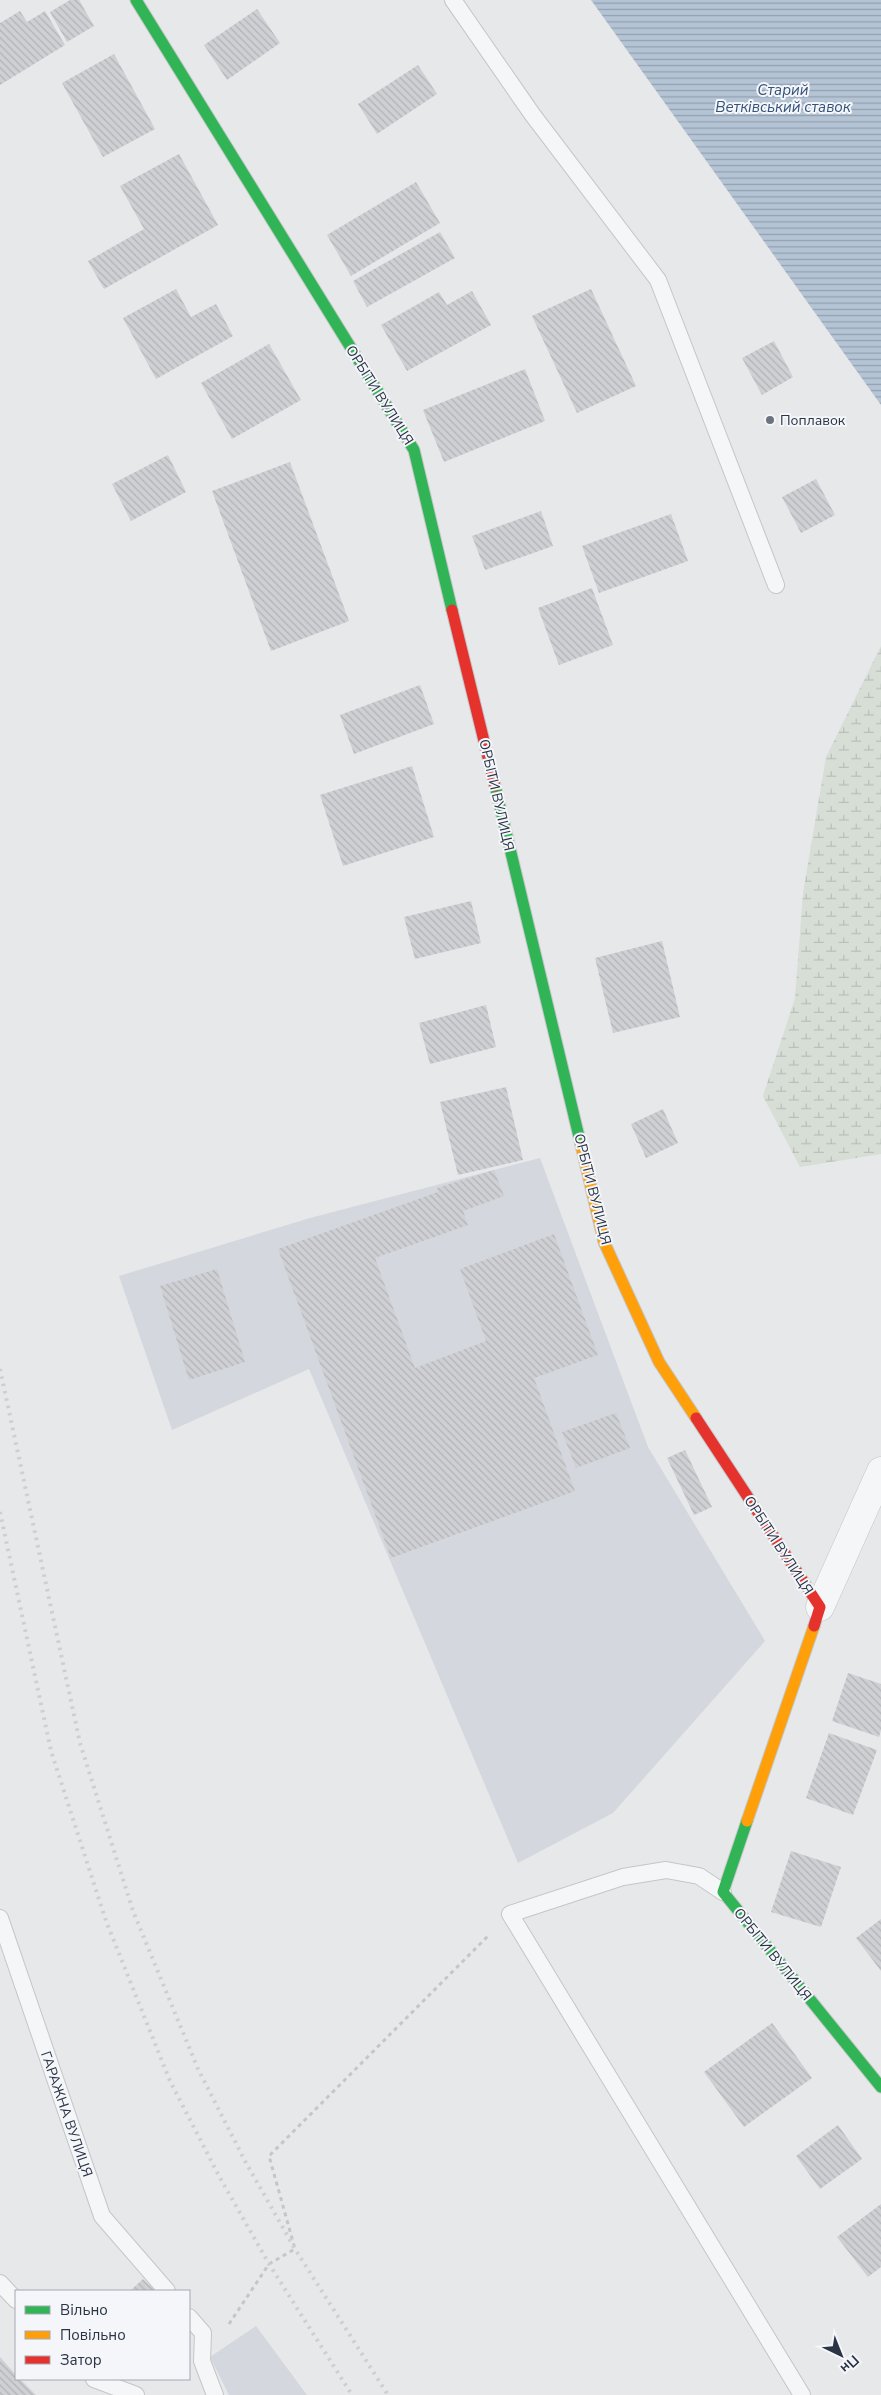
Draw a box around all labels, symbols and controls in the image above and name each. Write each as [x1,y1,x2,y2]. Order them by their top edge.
water label: Старий Ветківський ставок [715,80,852,117]
street label: ОРБІТИ ВУЛИЦЯ [341,342,418,449]
place label: Поплавок [780,411,846,430]
marker: Поплавок [764,414,776,426]
street label: ОРБІТИ ВУЛИЦЯ [474,737,519,853]
street label: ОРБІТИ ВУЛИЦЯ [570,1131,616,1247]
street label: ОРБІТИ ВУЛИЦЯ [740,1492,818,1598]
street label: ОРБІТИ ВУЛИЦЯ [729,1904,816,2005]
street label: ГАРАЖНА ВУЛИЦЯ [36,2049,97,2180]
legend [15,2290,190,2380]
text: Вільно [60,2300,108,2320]
text: Повільно [60,2325,126,2345]
north arrow [816,2330,866,2380]
text: Затор [60,2350,102,2370]
text: Пн [836,2351,863,2378]

